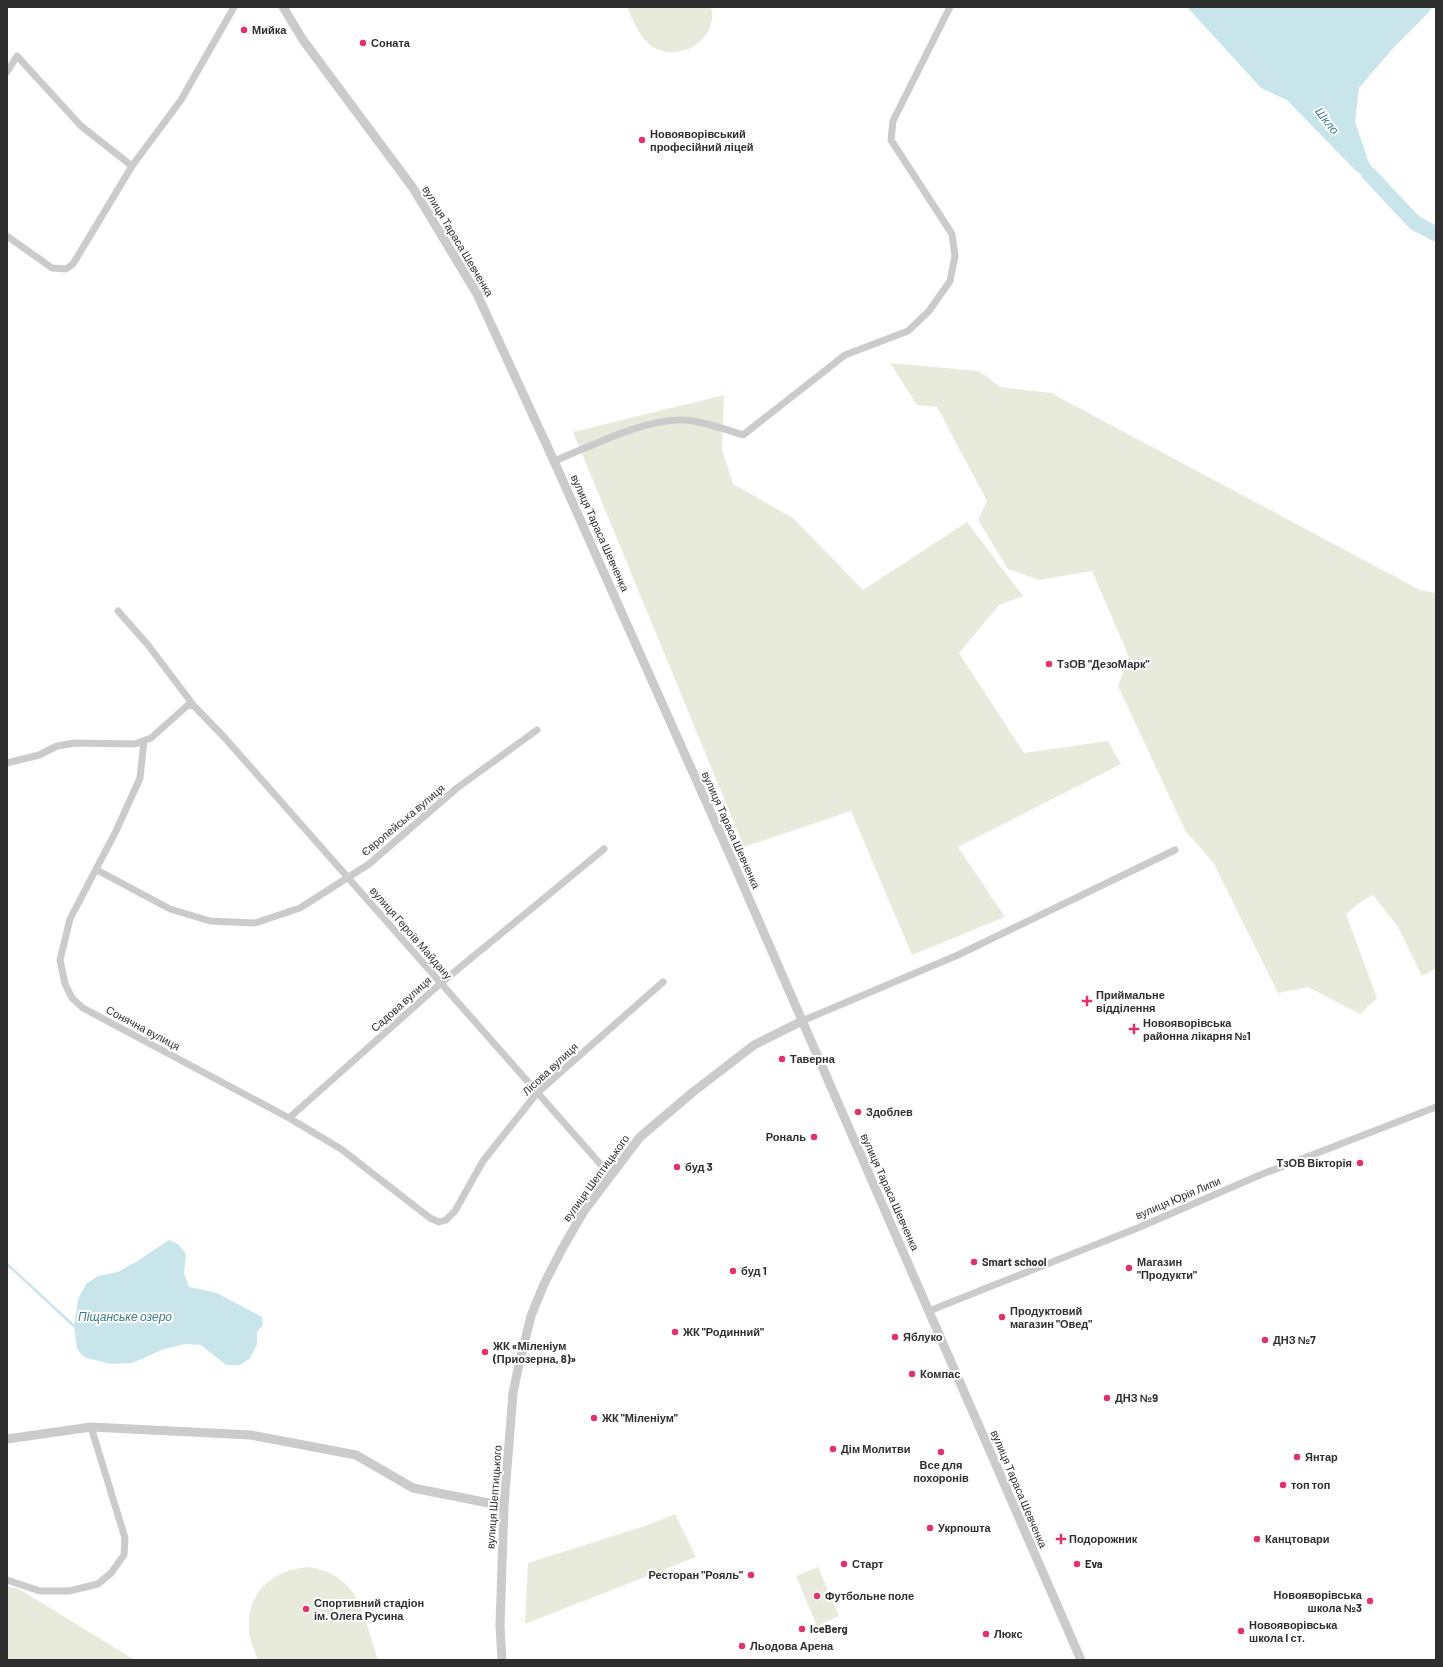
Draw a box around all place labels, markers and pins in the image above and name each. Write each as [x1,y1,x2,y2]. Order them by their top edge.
place label: Мийка [252,23,287,36]
marker: Мийка [239,25,249,35]
place label: Соната [371,36,411,49]
marker: Соната [358,38,368,48]
place label: Новояворівський професійний ліцей [650,127,754,153]
marker: Новояворівський професійний ліцей [637,135,647,145]
place label: ТзОВ "ДезоМарк" [1057,657,1149,670]
marker: ТзОВ "ДезоМарк" [1044,659,1054,669]
place label: Приймальне відділення [1096,988,1165,1014]
marker: Приймальне відділення [1081,995,1093,1007]
place label: Новояворівська районна лікарня №1 [1143,1016,1251,1042]
marker: Новояворівська районна лікарня №1 [1128,1023,1140,1035]
place label: Таверна [790,1052,836,1065]
marker: Таверна [777,1054,787,1064]
place label: Здоблев [866,1105,913,1118]
marker: Здоблев [853,1107,863,1117]
place label: Рональ [766,1130,806,1143]
marker: Рональ [809,1132,819,1142]
place label: ТзОВ Вікторія [1276,1156,1352,1169]
marker: ТзОВ Вікторія [1355,1158,1365,1168]
place label: буд 3 [685,1160,713,1173]
marker: буд 3 [672,1162,682,1172]
place label: Smart school [982,1255,1047,1268]
place label: Магазин "Продукти" [1137,1255,1197,1281]
marker: Smart school [969,1257,979,1267]
marker: Магазин "Продукти" [1124,1263,1134,1273]
place label: буд 1 [741,1264,767,1277]
marker: буд 1 [728,1266,738,1276]
place label: Продуктовий магазин "Овед" [1010,1304,1092,1330]
marker: Продуктовий магазин "Овед" [997,1312,1007,1322]
place label: ЖК "Родинний" [682,1325,764,1338]
marker: ЖК "Родинний" [670,1327,680,1337]
place label: Яблуко [903,1330,943,1343]
marker: Яблуко [890,1332,900,1342]
place label: ДНЗ №7 [1273,1333,1316,1346]
marker: ДНЗ №7 [1260,1335,1270,1345]
place label: ЖК «Міленіум (Приозерна, 8)» [492,1339,577,1365]
marker: ЖК «Міленіум (Приозерна, 8)» [480,1347,490,1357]
place label: Компас [920,1367,960,1380]
marker: Компас [907,1369,917,1379]
place label: ДНЗ №9 [1115,1391,1158,1404]
marker: ДНЗ №9 [1102,1393,1112,1403]
place label: ЖК "Міленіум" [601,1411,678,1424]
marker: ЖК "Міленіум" [589,1413,599,1423]
place label: Дім Молитви [841,1442,911,1455]
marker: Дім Молитви [828,1444,838,1454]
marker: Все для похоронів [936,1447,946,1457]
place label: Янтар [1305,1450,1338,1463]
marker: Янтар [1292,1452,1302,1462]
place label: Все для похоронів [913,1458,969,1484]
place label: топ топ [1291,1478,1330,1491]
marker: топ топ [1278,1480,1288,1490]
place label: Укрпошта [938,1521,992,1534]
marker: Укрпошта [925,1523,935,1533]
place label: Подорожник [1069,1532,1138,1545]
place label: Канцтовари [1265,1532,1330,1545]
marker: Подорожник [1056,1534,1066,1544]
marker: Канцтовари [1252,1534,1262,1544]
place label: Старт [852,1557,884,1570]
place label: Eva [1085,1557,1103,1570]
marker: Старт [839,1559,849,1569]
marker: Eva [1072,1559,1082,1569]
place label: Ресторан "Рояль" [649,1568,743,1581]
marker: Ресторан "Рояль" [746,1570,756,1580]
place label: Новояворівська школа №3 [1274,1588,1363,1614]
place label: Футбольне поле [825,1589,914,1602]
marker: Футбольне поле [812,1591,822,1601]
place label: Спортивний стадіон ім. Олега Русина [314,1596,424,1622]
marker: Новояворівська школа №3 [1365,1596,1375,1606]
marker: Спортивний стадіон ім. Олега Русина [301,1604,311,1614]
place label: Новояворівська школа І ст. [1249,1618,1338,1644]
place label: IceBerg [810,1622,848,1635]
marker: IceBerg [797,1624,807,1634]
marker: Новояворівська школа І ст. [1236,1626,1246,1636]
place label: Люкс [994,1627,1023,1640]
marker: Люкс [981,1629,991,1639]
place label: Льодова Арена [750,1639,834,1652]
marker: Льодова Арена [737,1641,747,1651]

